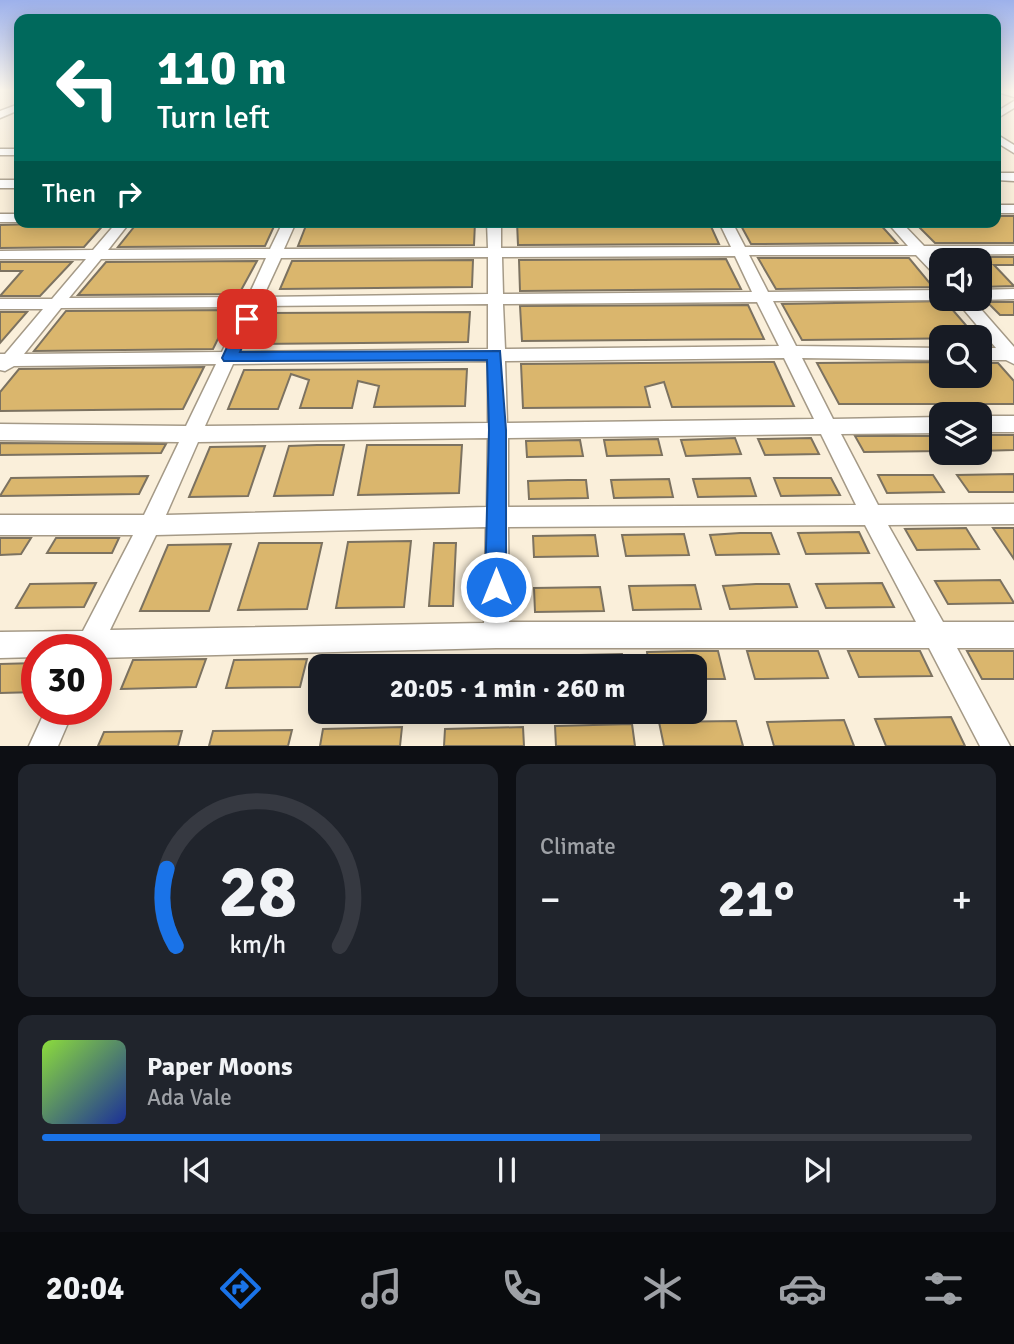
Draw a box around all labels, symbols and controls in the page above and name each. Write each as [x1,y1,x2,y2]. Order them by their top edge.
text: 110 m [157,38,287,98]
icon: left [42,42,133,133]
text: Turn left [157,98,270,137]
icon: right [110,175,148,213]
text: Then [42,178,96,210]
map controls [929,248,992,465]
button: sound [929,248,992,311]
pin [217,289,277,349]
icon: arrive [228,300,266,338]
button: search [929,325,992,388]
button: layers [929,402,992,465]
position arrow [459,550,533,624]
speed limit sign: 30 [21,634,112,725]
text: 20:05 · 1 min · 260 m [390,673,625,705]
text: Climate [540,832,616,861]
text: 28 [219,849,297,938]
text: 21° [718,867,794,931]
text: − [540,876,561,923]
text: + [951,876,972,923]
text: km/h [230,929,286,960]
text: Paper Moons [147,1051,293,1083]
text: Ada Vale [147,1083,232,1112]
icon: previous [178,1151,216,1189]
icon: pause [488,1151,526,1189]
icon: next [798,1151,836,1189]
icon: directions [216,1264,265,1313]
icon: music [357,1264,406,1313]
icon: phone [497,1264,546,1313]
icon: climate [638,1264,687,1313]
icon: car [778,1264,827,1313]
icon: filters [919,1264,968,1313]
text: 20:04 [46,1269,124,1308]

